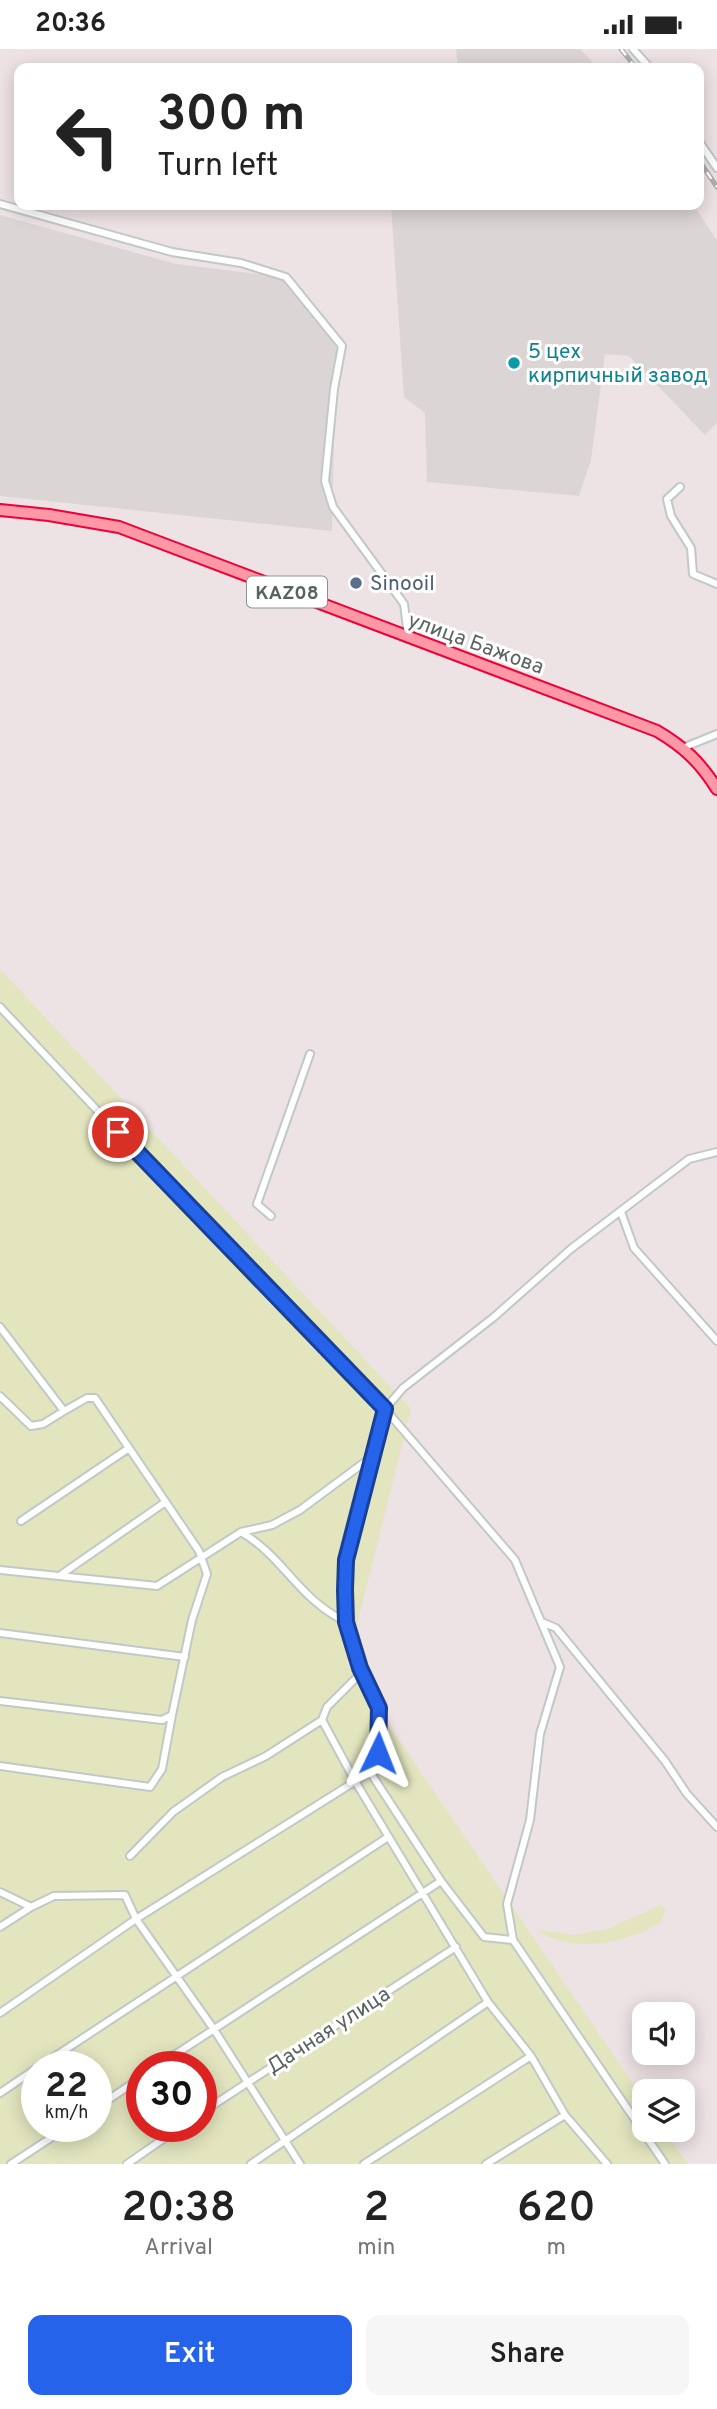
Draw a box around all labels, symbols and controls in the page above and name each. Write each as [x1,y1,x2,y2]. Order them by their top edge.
text: 20:36 [35,8,106,41]
text: 300 m [157,86,305,148]
icon: left [42,91,133,182]
text: Turn left [157,147,278,187]
place label: 5 цех кирпичный завод [528,339,708,390]
marker: 5 цех кирпичный завод [506,355,522,371]
place label: Sinooil [370,571,435,598]
marker: Sinooil [348,575,364,591]
road number: KAZ08 [247,577,327,607]
street label: улица Бажова [404,607,547,682]
pin [88,1102,148,1162]
icon: arrive [99,1113,137,1151]
position arrow [341,1716,415,1790]
street label: Дачная улица [262,1981,396,2081]
map controls [632,2002,695,2142]
button: sound [632,2002,695,2065]
speed limit sign: 30 [126,2051,217,2142]
text: 22 [45,2065,88,2109]
button: layers [632,2079,695,2142]
text: km/h [45,2102,88,2125]
text: 20:38 [121,2183,236,2236]
text: 2 [364,2183,389,2236]
text: 620 [517,2183,596,2236]
text: Arrival [144,2234,213,2263]
text: min [357,2234,396,2263]
text: m [547,2234,566,2263]
button: Exit [28,2315,352,2395]
button: Share [366,2315,689,2395]

